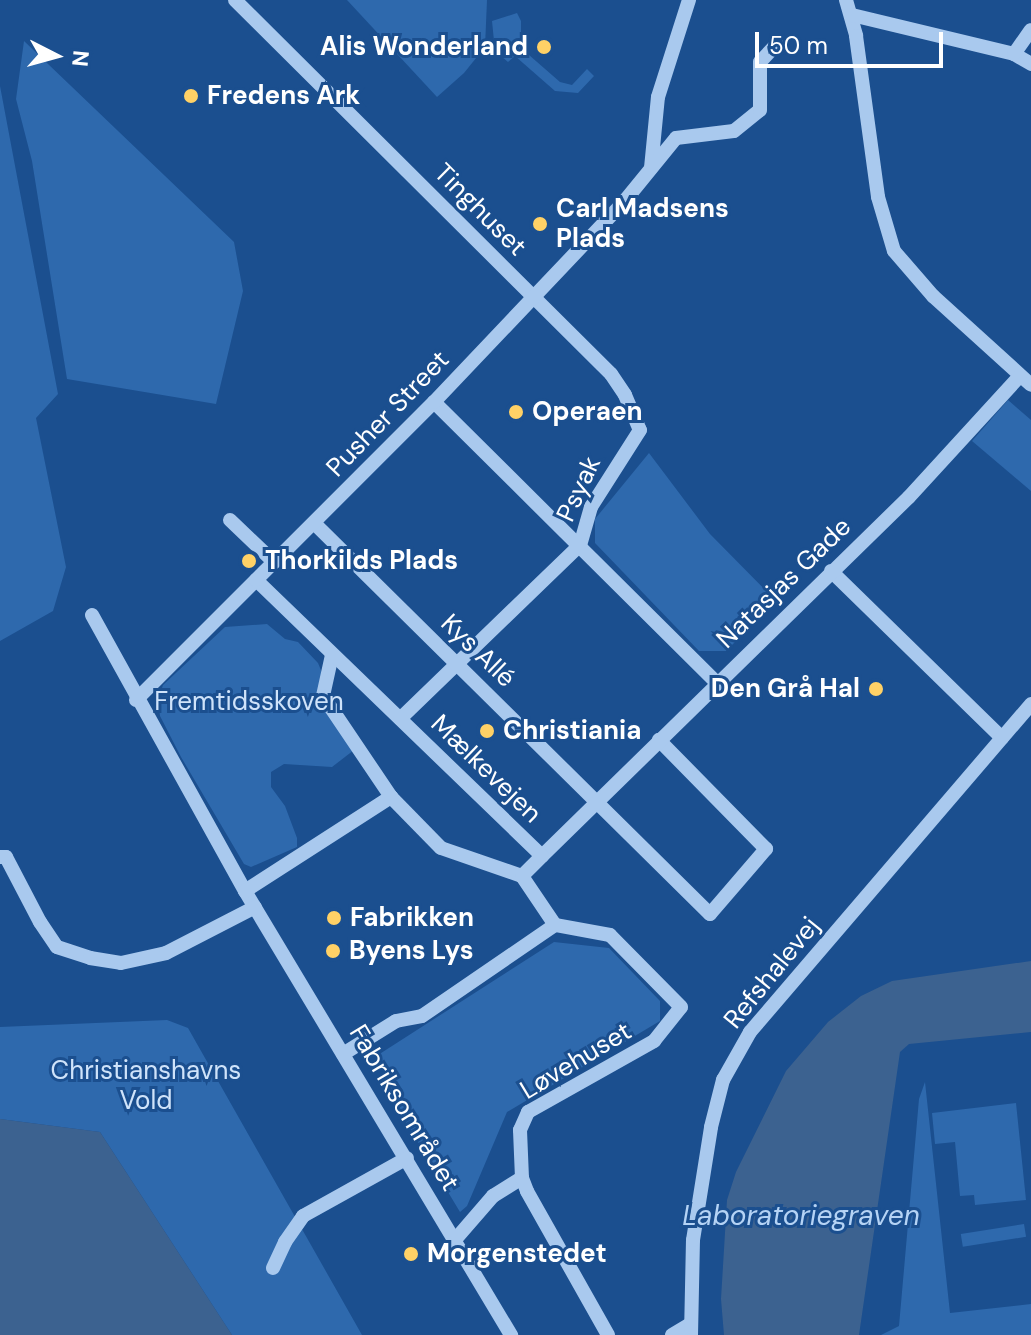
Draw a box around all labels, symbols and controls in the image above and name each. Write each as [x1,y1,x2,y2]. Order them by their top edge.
north arrow [16,16,96,96]
scale bar [759,16,947,66]
text: 50 m [769,30,828,61]
place label: Alis Wonderland [320,31,528,63]
marker: Alis Wonderland [535,38,553,56]
text: N [65,49,96,68]
place label: Fredens Ark [207,80,360,112]
marker: Fredens Ark [182,87,200,105]
street label: Tinghuset [427,157,533,263]
place label: Carl Madsens Plads [556,193,729,254]
marker: Carl Madsens Plads [531,215,549,233]
street label: Pusher Street [320,345,456,483]
place label: Operaen [532,396,643,428]
marker: Operaen [507,403,525,421]
street label: Psyak [550,451,608,527]
street label: Natasjas Gade [710,511,858,655]
place label: Thorkilds Plads [265,545,458,577]
marker: Thorkilds Plads [240,552,258,570]
street label: Kys Allé [434,608,522,694]
place label: Den Grå Hal [711,673,860,705]
marker: Den Grå Hal [867,680,885,698]
park label: Fremtidsskoven [154,686,344,718]
street label: Mælkevejen [424,709,548,829]
place label: Christiania [503,715,641,747]
marker: Christiania [478,722,496,740]
place label: Fabrikken [350,902,474,934]
marker: Fabrikken [325,909,343,927]
street label: Refshalevej [718,911,826,1035]
place label: Byens Lys [349,935,474,967]
marker: Byens Lys [324,942,342,960]
street label: Løvehuset [515,1016,637,1106]
street label: Fabriksområdet [342,1019,466,1197]
park label: Christianshavns Vold [51,1055,241,1116]
water label: Laboratoriegraven [682,1199,920,1233]
place label: Morgenstedet [427,1238,607,1270]
marker: Morgenstedet [402,1245,420,1263]

